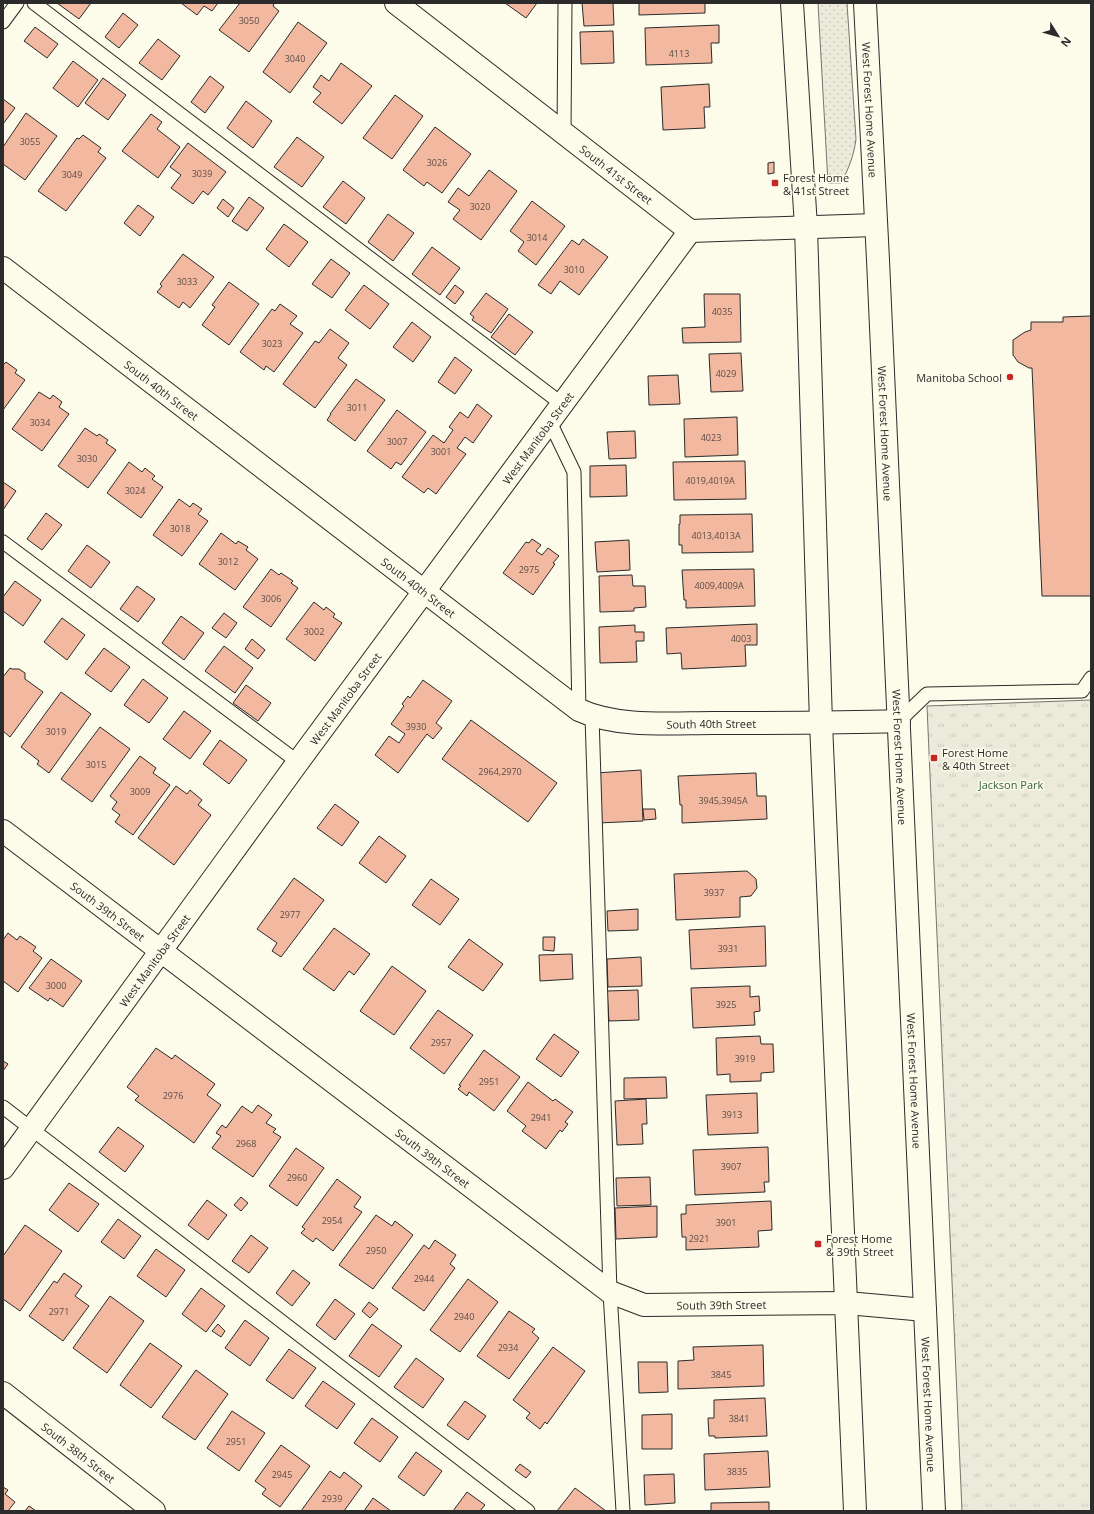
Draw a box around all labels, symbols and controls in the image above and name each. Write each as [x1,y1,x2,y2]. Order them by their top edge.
house number: 3050 [239,14,259,27]
north arrow [1038,16,1078,56]
text: N [1058,34,1075,50]
street label: West Forest Home Avenue [859,42,881,178]
house number: 4113 [669,47,689,60]
house number: 3040 [285,52,305,65]
house number: 3055 [20,135,40,148]
street label: South 41st Street [577,141,656,207]
house number: 3026 [427,156,447,169]
house number: 3039 [192,167,212,180]
house number: 3049 [62,168,82,181]
place label: Forest Home & 41st Street [783,170,849,198]
marker: Forest Home & 41st Street [770,178,780,188]
house number: 3020 [470,200,490,213]
house number: 3014 [527,231,547,244]
house number: 3010 [564,263,584,276]
house number: 3033 [177,275,197,288]
house number: 4035 [712,305,732,318]
house number: 3023 [262,337,282,350]
street label: South 40th Street [121,356,202,423]
street label: West Forest Home Avenue [875,365,896,502]
house number: 4029 [716,367,736,380]
place label: Manitoba School [916,370,1002,385]
marker: Manitoba School [1005,372,1015,382]
street label: West Manitoba Street [498,389,576,487]
house number: 3011 [347,401,367,414]
house number: 3034 [30,416,50,429]
house number: 4023 [701,431,721,444]
house number: 3007 [387,435,407,448]
house number: 3001 [431,445,451,458]
house number: 3030 [77,452,97,465]
house number: 4019,4019A [685,474,735,487]
house number: 3024 [125,484,145,497]
house number: 3018 [170,522,190,535]
house number: 4013,4013A [691,529,741,542]
street label: South 40th Street [379,554,459,620]
house number: 3012 [218,555,238,568]
house number: 2975 [519,563,539,576]
house number: 4009,4009A [694,579,744,592]
house number: 3006 [261,592,281,605]
house number: 3002 [304,625,324,638]
house number: 4003 [731,632,751,645]
street label: West Manitoba Street [306,649,384,747]
street label: West Forest Home Avenue [890,689,911,825]
street label: South 40th Street [666,715,756,731]
house number: 3930 [406,720,426,733]
house number: 3019 [46,725,66,738]
place label: Forest Home & 40th Street [942,745,1010,773]
marker: Forest Home & 40th Street [929,753,939,763]
house number: 3015 [86,758,106,771]
house number: 2964,2970 [478,765,522,778]
park label: Jackson Park [978,777,1044,792]
house number: 3009 [130,785,150,798]
house number: 3945,3945A [698,794,748,807]
street label: South 39th Street [68,878,148,944]
house number: 3937 [704,886,724,899]
house number: 2977 [280,908,300,921]
street label: West Manitoba Street [115,911,193,1009]
house number: 3931 [718,942,738,955]
house number: 3000 [46,979,66,992]
house number: 3925 [716,998,736,1011]
street label: West Forest Home Avenue [904,1013,925,1149]
house number: 2957 [431,1036,451,1049]
house number: 3919 [735,1052,755,1065]
house number: 2951 [479,1075,499,1088]
house number: 2976 [163,1089,183,1102]
house number: 3913 [722,1108,742,1121]
house number: 2941 [531,1111,551,1124]
street label: South 39th Street [393,1124,473,1191]
house number: 2968 [236,1137,256,1150]
house number: 3907 [721,1160,741,1173]
house number: 2960 [287,1171,307,1184]
house number: 2954 [322,1214,342,1227]
house number: 3901 [716,1216,736,1229]
place label: Forest Home & 39th Street [826,1231,894,1259]
house number: 2921 [689,1232,709,1245]
marker: Forest Home & 39th Street [813,1239,823,1249]
house number: 2950 [366,1244,386,1257]
house number: 2944 [414,1272,434,1285]
street label: South 39th Street [676,1296,766,1312]
house number: 2971 [49,1305,69,1318]
house number: 2940 [454,1310,474,1323]
street label: West Forest Home Avenue [919,1336,940,1473]
house number: 2934 [498,1341,518,1354]
house number: 3845 [711,1368,731,1381]
house number: 3841 [729,1412,749,1425]
street label: South 38th Street [39,1419,119,1486]
house number: 2951 [226,1435,246,1448]
house number: 3835 [727,1465,747,1478]
house number: 2945 [272,1468,292,1481]
house number: 2939 [322,1492,342,1505]

